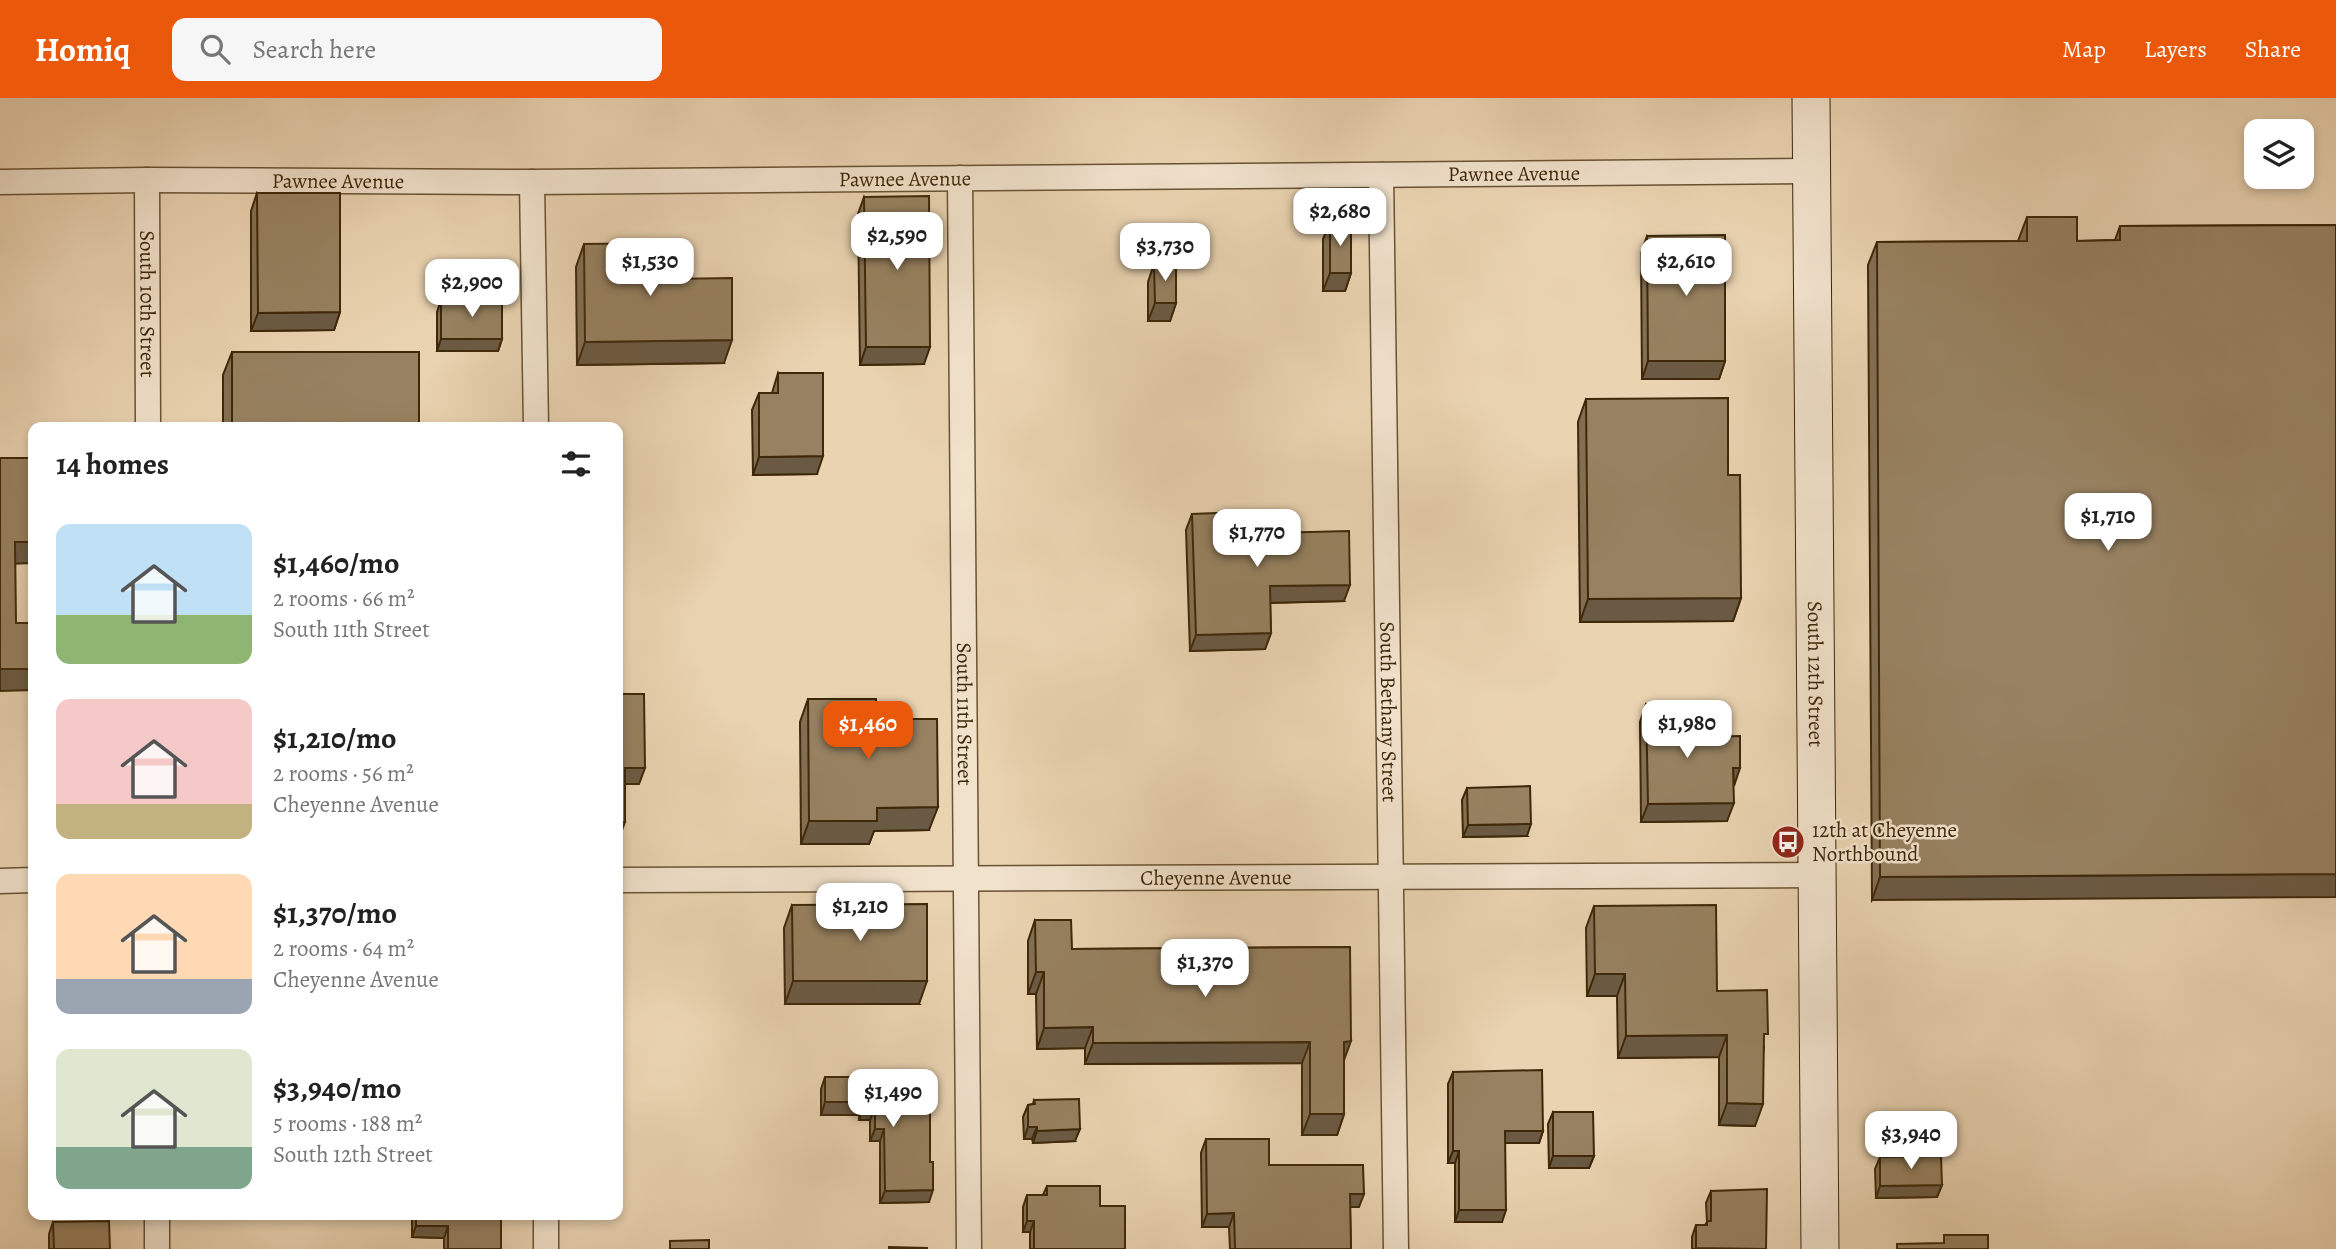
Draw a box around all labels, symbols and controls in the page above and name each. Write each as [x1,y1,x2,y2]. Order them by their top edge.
search box [172,18,662,81]
text: Homiq [35,27,130,72]
icon: search [196,30,234,68]
text: Search here [252,32,376,67]
text: Map [2062,33,2106,65]
text: Layers [2144,33,2207,65]
text: Share [2245,33,2301,65]
map controls [2244,119,2314,189]
button: layers [2244,119,2314,189]
street label: Pawnee Avenue [1448,159,1580,188]
street label: Pawnee Avenue [839,164,971,193]
street label: Pawnee Avenue [272,167,404,195]
pin: $2,680 [1283,188,1397,248]
text: $2,680 [1309,195,1371,226]
pin: $2,590 [840,212,954,272]
text: $2,590 [867,219,927,250]
pin: $3,730 [1108,223,1222,283]
street label: South 10th Street [133,230,162,378]
text: $3,730 [1136,230,1194,261]
pin: $1,530 [593,238,707,298]
pin: $2,610 [1629,238,1743,298]
text: $1,530 [622,245,678,276]
text: $2,610 [1657,245,1715,276]
pin: $2,900 [415,260,529,319]
text: $2,900 [441,266,503,297]
text: 14 homes [56,444,169,484]
icon: filters [557,445,595,483]
pin: $1,710 [2051,494,2165,553]
text: $1,710 [2081,500,2135,531]
pin: $1,770 [1200,510,1314,569]
text: $1,770 [1229,516,1285,547]
text: $1,460/mo [273,543,399,583]
icon: home [112,552,196,636]
text: 2 rooms · 66 m² [273,583,415,614]
street label: South 12th Street [1801,601,1830,747]
text: South 11th Street [273,614,430,645]
street label: South Bethany Street [1373,621,1404,803]
street label: South 11th Street [950,642,979,786]
pin: $1,980 [1630,700,1744,760]
pin: $1,460 [811,702,925,761]
text: $1,980 [1658,707,1716,738]
text: $1,460 [839,708,897,739]
text: $1,210/mo [273,718,397,758]
icon: home [112,727,196,811]
text: 2 rooms · 56 m² [273,758,414,789]
text: Cheyenne Avenue [273,789,439,820]
place label: 12th at Cheyenne Northbound [1812,816,1957,868]
bus stop icon: 12th at Cheyenne Northbound [1769,823,1807,861]
street label: Cheyenne Avenue [1140,863,1292,892]
pin: $1,210 [803,884,917,943]
text: $1,210 [832,890,888,921]
text: $1,370/mo [273,893,397,933]
icon: home [112,902,196,986]
text: 2 rooms · 64 m² [273,933,414,964]
pin: $1,370 [1148,940,1262,999]
text: $1,370 [1177,946,1233,977]
text: Cheyenne Avenue [273,964,439,995]
text: $3,940/mo [273,1068,402,1108]
pin: $1,490 [836,1070,950,1129]
text: $1,490 [864,1076,922,1107]
icon: home [112,1077,196,1161]
text: 5 rooms · 188 m² [273,1108,422,1139]
pin: $3,940 [1854,1112,1968,1171]
text: $3,940 [1881,1118,1941,1149]
text: South 12th Street [273,1139,433,1170]

